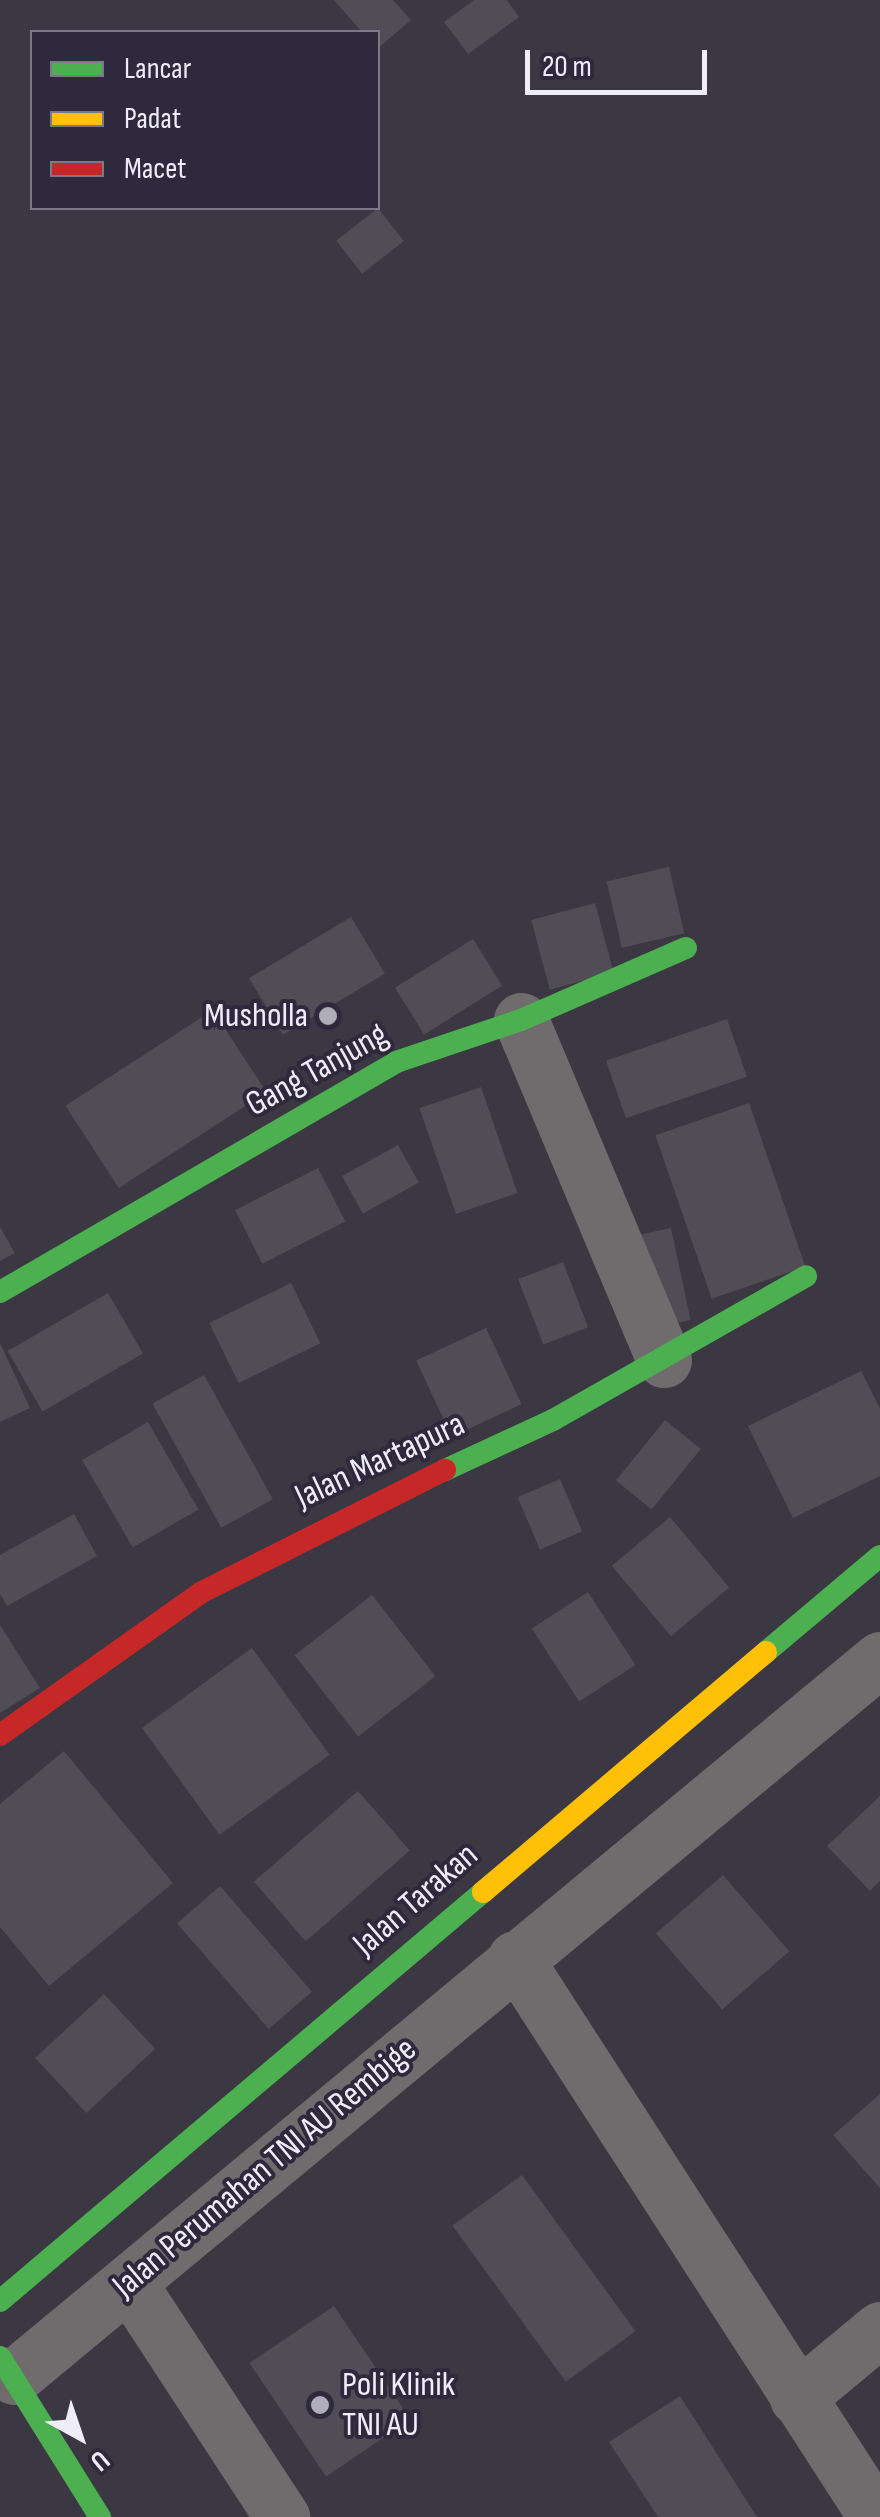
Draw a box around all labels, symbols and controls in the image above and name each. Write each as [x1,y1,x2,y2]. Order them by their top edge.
legend [30,30,380,210]
scale bar [530,30,712,92]
text: 20 m [542,49,592,85]
text: Lancar [124,51,191,87]
text: Padat [124,101,181,137]
text: Macet [124,151,186,187]
place label: Musholla [204,995,308,1037]
marker: Musholla [317,1005,339,1027]
street label: Gang Tanjung [239,1014,395,1126]
street label: Jalan Martapura [289,1404,471,1518]
street label: Jalan Tarakan [345,1835,487,1965]
street label: Jalan Perumahan TNI AU Rembige [105,2029,425,2307]
place label: Poli Klinik TNI AU [342,2364,455,2446]
north arrow [30,2387,130,2487]
marker: Poli Klinik TNI AU [307,2392,333,2418]
text: U [83,2443,116,2478]

